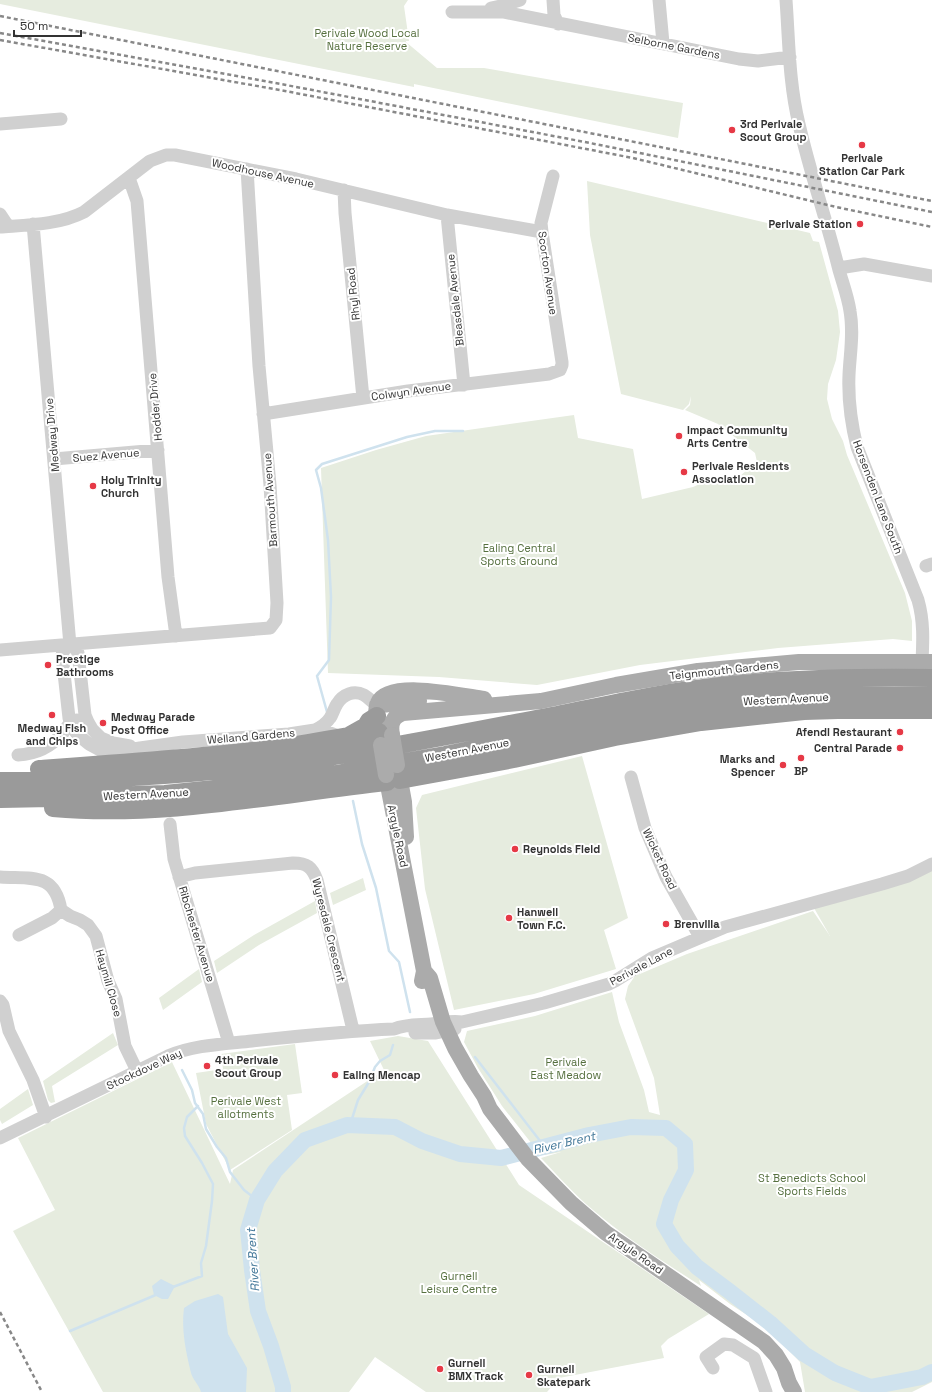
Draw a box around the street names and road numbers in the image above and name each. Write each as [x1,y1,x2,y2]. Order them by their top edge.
street label: Selborne Gardens [627,30,722,62]
street label: Woodhouse Avenue [211,155,315,191]
street label: Scorton Avenue [535,230,561,316]
street label: Bleasdale Avenue [443,253,467,347]
street label: Rhyl Road [343,267,363,321]
street label: Hodder Drive [145,373,165,441]
street label: Colwyn Avenue [370,378,452,404]
street label: Medway Drive [42,398,62,472]
street label: Horsenden Lane South [850,438,906,556]
street label: Suez Avenue [72,445,140,465]
street label: Barmouth Avenue [260,453,280,547]
street label: Teignmouth Gardens [669,657,779,683]
street label: Western Avenue [743,690,829,708]
street label: Welland Gardens [207,725,296,747]
street label: Western Avenue [424,735,510,765]
street label: Western Avenue [103,785,189,803]
street label: Argyle Road [385,803,411,869]
street label: Wicket Road [640,826,680,892]
street label: Wyresdale Crescent [309,877,349,983]
street label: Ribchester Avenue [176,884,218,984]
street label: Perivale Lane [607,944,675,988]
street label: Haymill Close [93,948,125,1018]
street label: Stockdove Way [104,1045,184,1093]
street label: Argyle Road [606,1229,666,1277]

